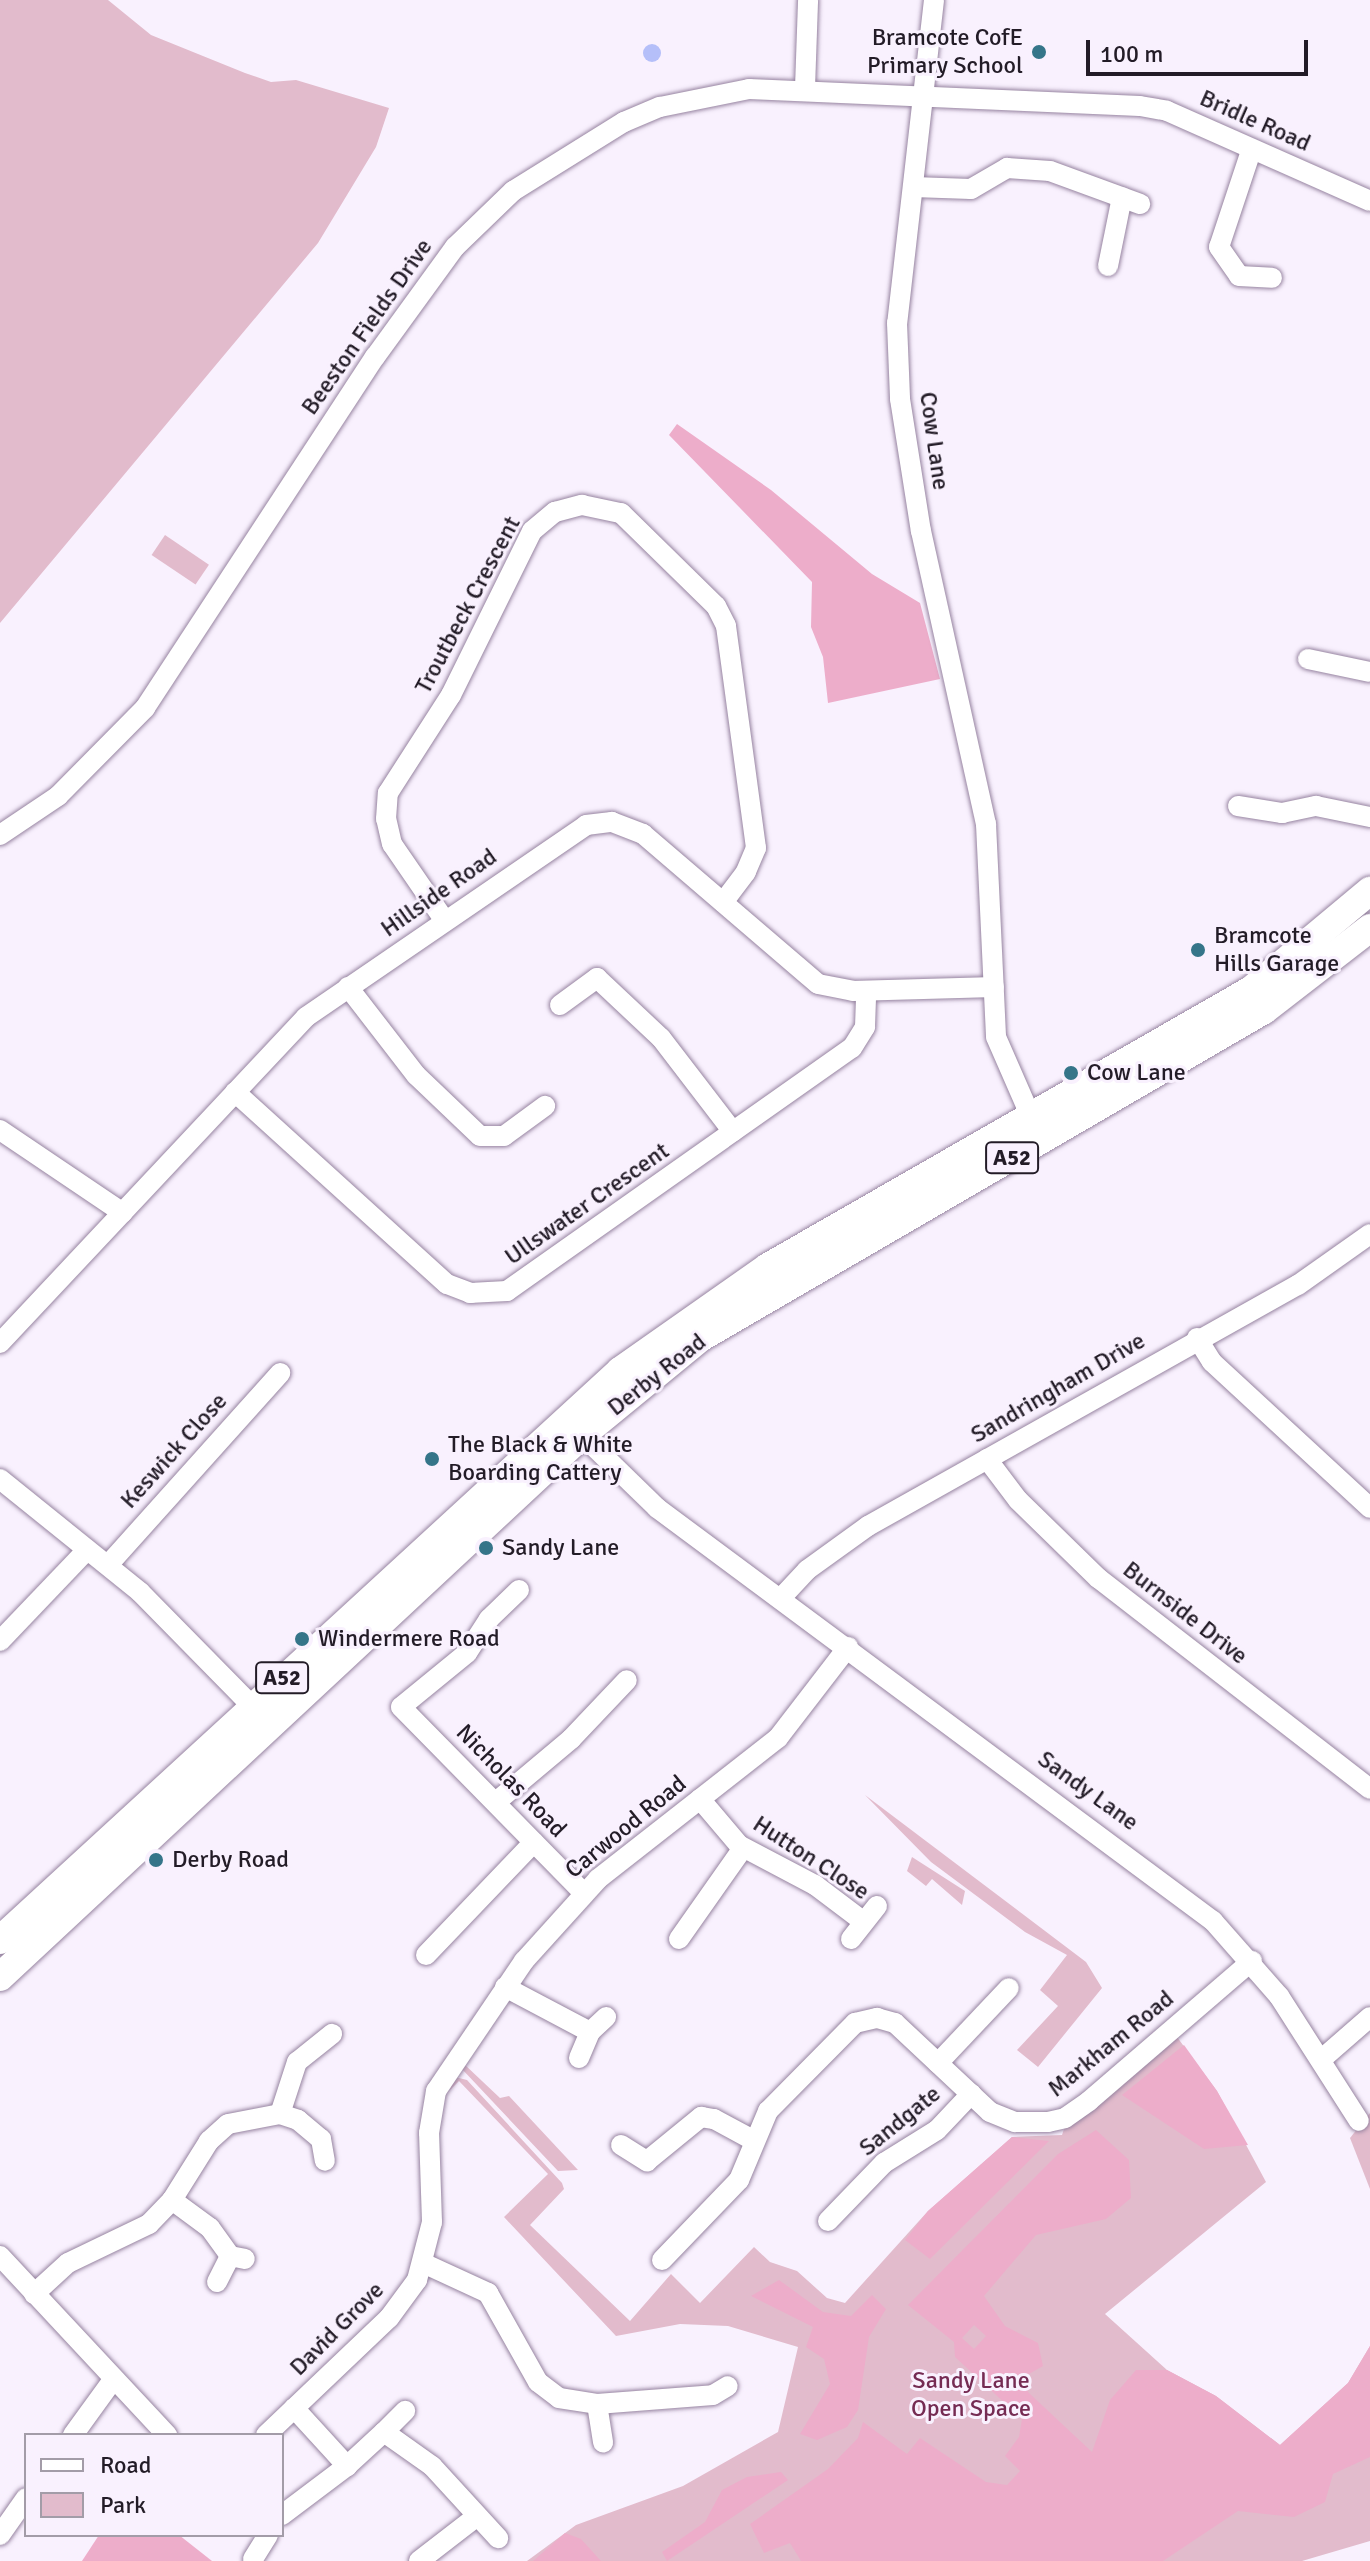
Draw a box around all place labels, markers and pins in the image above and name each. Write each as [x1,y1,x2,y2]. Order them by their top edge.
place label: Bramcote CofE Primary School [867,24,1023,80]
marker: Bramcote CofE Primary School [1030,43,1048,61]
place label: Bramcote Hills Garage [1214,922,1339,978]
marker: Bramcote Hills Garage [1189,941,1207,959]
place label: Cow Lane [1087,1059,1186,1087]
marker: Cow Lane [1062,1064,1080,1082]
place label: The Black & White Boarding Cattery [448,1431,633,1487]
marker: The Black & White Boarding Cattery [423,1450,441,1468]
place label: Sandy Lane [502,1534,619,1562]
marker: Sandy Lane [477,1539,495,1557]
place label: Windermere Road [318,1625,500,1653]
marker: Windermere Road [293,1630,311,1648]
place label: Derby Road [172,1846,289,1874]
marker: Derby Road [147,1851,165,1869]

